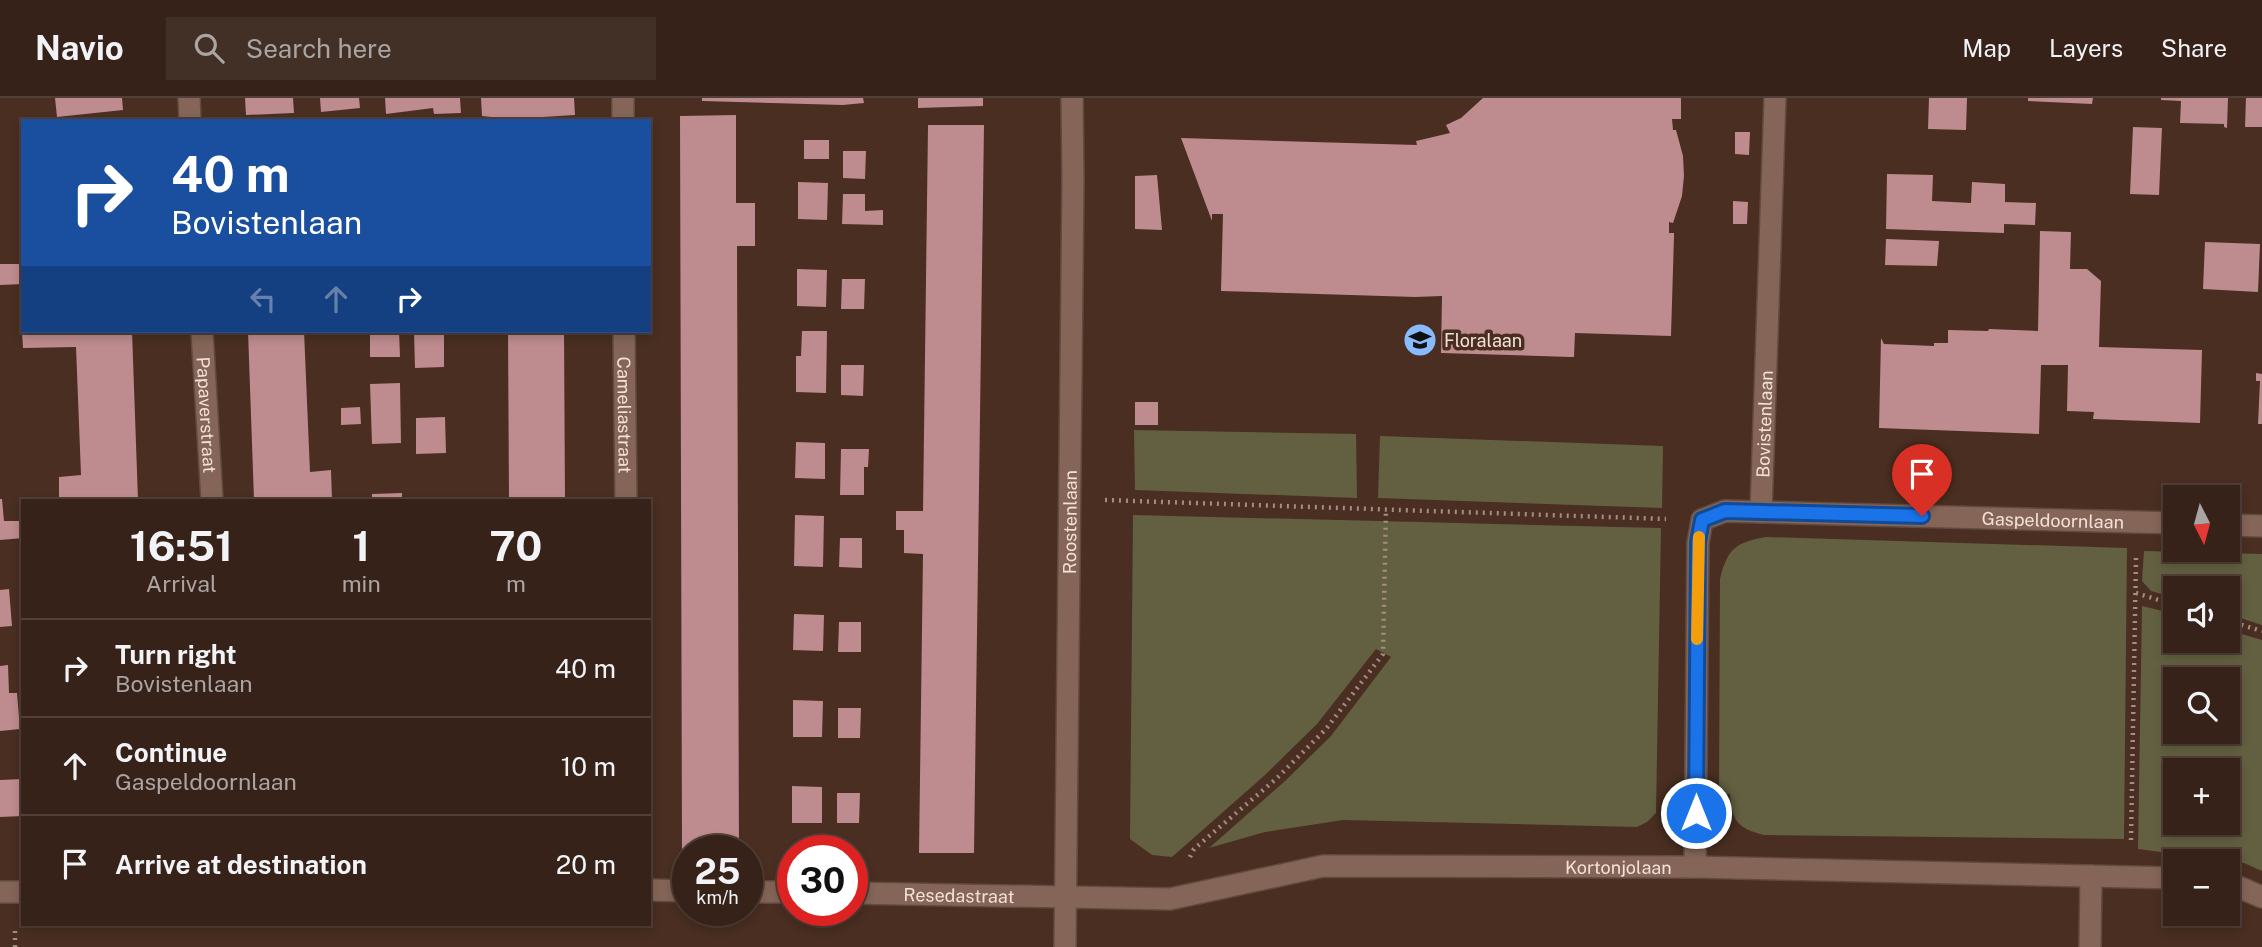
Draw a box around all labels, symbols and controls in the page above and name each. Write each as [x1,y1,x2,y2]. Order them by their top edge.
search box [166,17,656,80]
text: Navio [35,29,124,67]
icon: search [190,29,228,67]
text: Search here [246,33,392,64]
text: Map [1962,34,2011,62]
text: Layers [2049,34,2123,62]
text: Share [2161,34,2227,62]
text: 40 m [171,145,290,203]
icon: right [56,147,147,238]
text: Bovistenlaan [171,204,362,241]
icon: left [244,280,282,318]
icon: ahead [317,280,355,318]
icon: right [390,280,428,318]
school or university icon: Floralaan [1401,321,1439,359]
place label: Floralaan [1444,330,1522,351]
street label: Papaverstraat [193,356,221,474]
street label: Cameliastraat [614,356,636,474]
street label: Bovistenlaan [1752,370,1776,478]
pin [1892,444,1952,516]
icon: arrive [1903,455,1941,493]
street label: Roostenlaan [1058,470,1080,574]
north arrow [2163,485,2240,562]
map controls [2163,485,2240,926]
street label: Gaspeldoornlaan [1981,507,2124,532]
text: 16:51 [130,521,233,570]
text: 1 [352,521,370,570]
text: 70 [489,521,542,570]
text: Arrival [146,570,217,597]
text: min [342,570,381,597]
text: m [506,570,526,597]
button: sound [2163,576,2240,653]
text: Turn right [115,639,237,670]
icon: right [56,649,94,687]
text: 40 m [555,653,616,684]
button: search [2163,667,2240,744]
text: Bovistenlaan [115,670,252,697]
text: Continue [115,737,227,768]
icon: ahead [56,747,94,785]
text: 10 m [561,751,616,782]
button: + [2163,758,2240,835]
text: Gaspeldoornlaan [115,768,297,795]
position arrow [1659,776,1733,850]
speed limit sign: 30 [777,835,868,926]
icon: arrive [56,845,94,883]
text: Arrive at destination [115,849,367,880]
text: 20 m [556,849,616,880]
button: − [2163,849,2240,926]
text: 25 [695,851,740,892]
street label: Kortonjolaan [1565,856,1672,877]
street label: Resedastraat [903,883,1015,907]
text: km/h [696,887,739,908]

